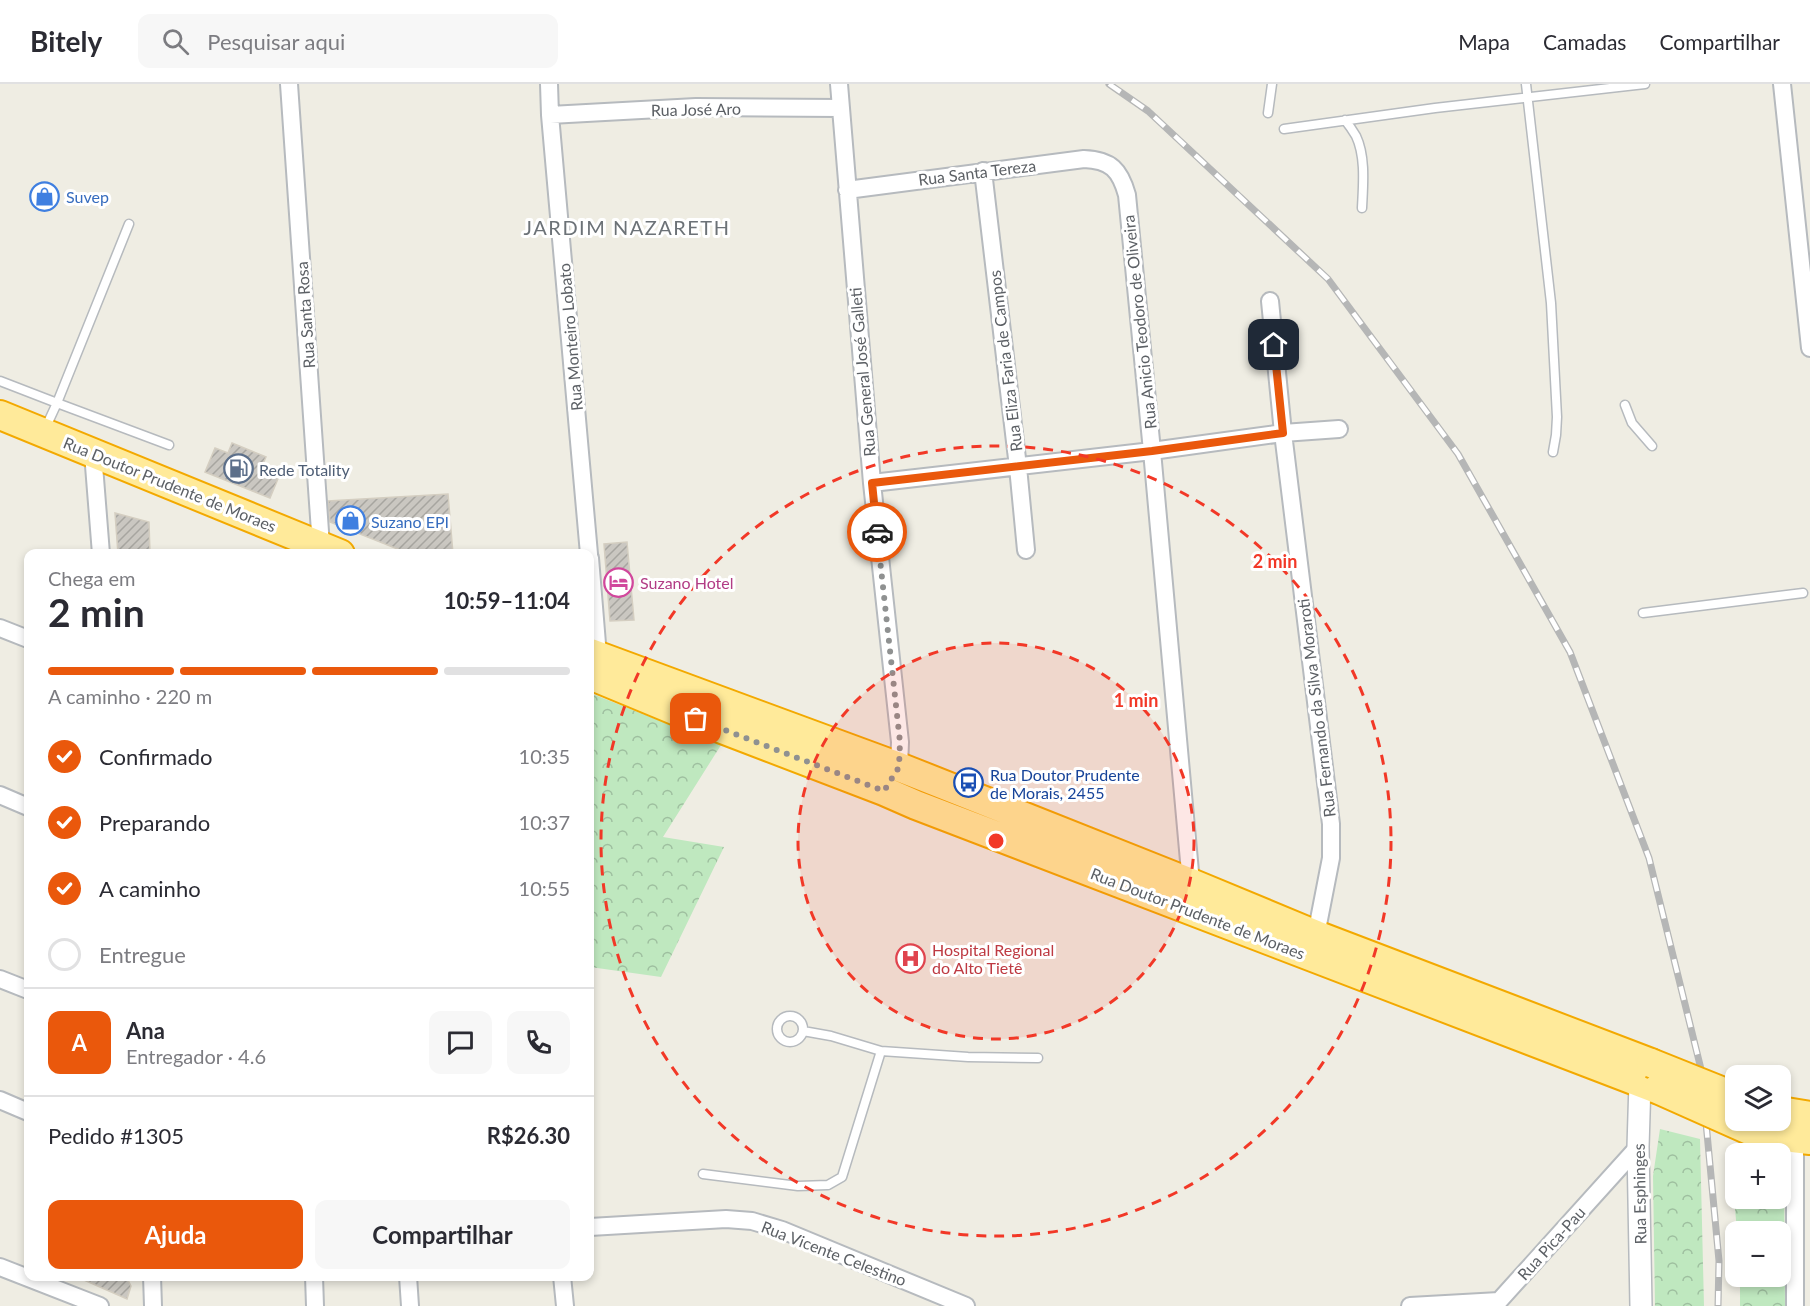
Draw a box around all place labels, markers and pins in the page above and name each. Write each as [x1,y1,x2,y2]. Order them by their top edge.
shop icon: Suvep [29,180,61,212]
place label: Suvep [66,187,109,206]
pin [1248,319,1299,370]
fuel station icon: Rede Totality [222,453,254,485]
place label: Rede Totality [259,460,350,479]
shop icon: Suzano EPI [334,505,366,537]
place label: Suzano EPI [371,512,449,531]
hotel icon: Suzano Hotel [603,566,635,598]
place label: Suzano Hotel [640,573,734,592]
pin [670,693,721,744]
place label: Rua Doutor Prudente de Morais, 2455 [990,765,1140,802]
bus stop icon: Rua Doutor Prudente de Morais, 2455 [953,767,985,799]
centre of rings [986,831,1006,851]
place label: Hospital Regional do Alto Tietê [932,940,1054,977]
hospital icon: Hospital Regional do Alto Tietê [895,942,927,974]

